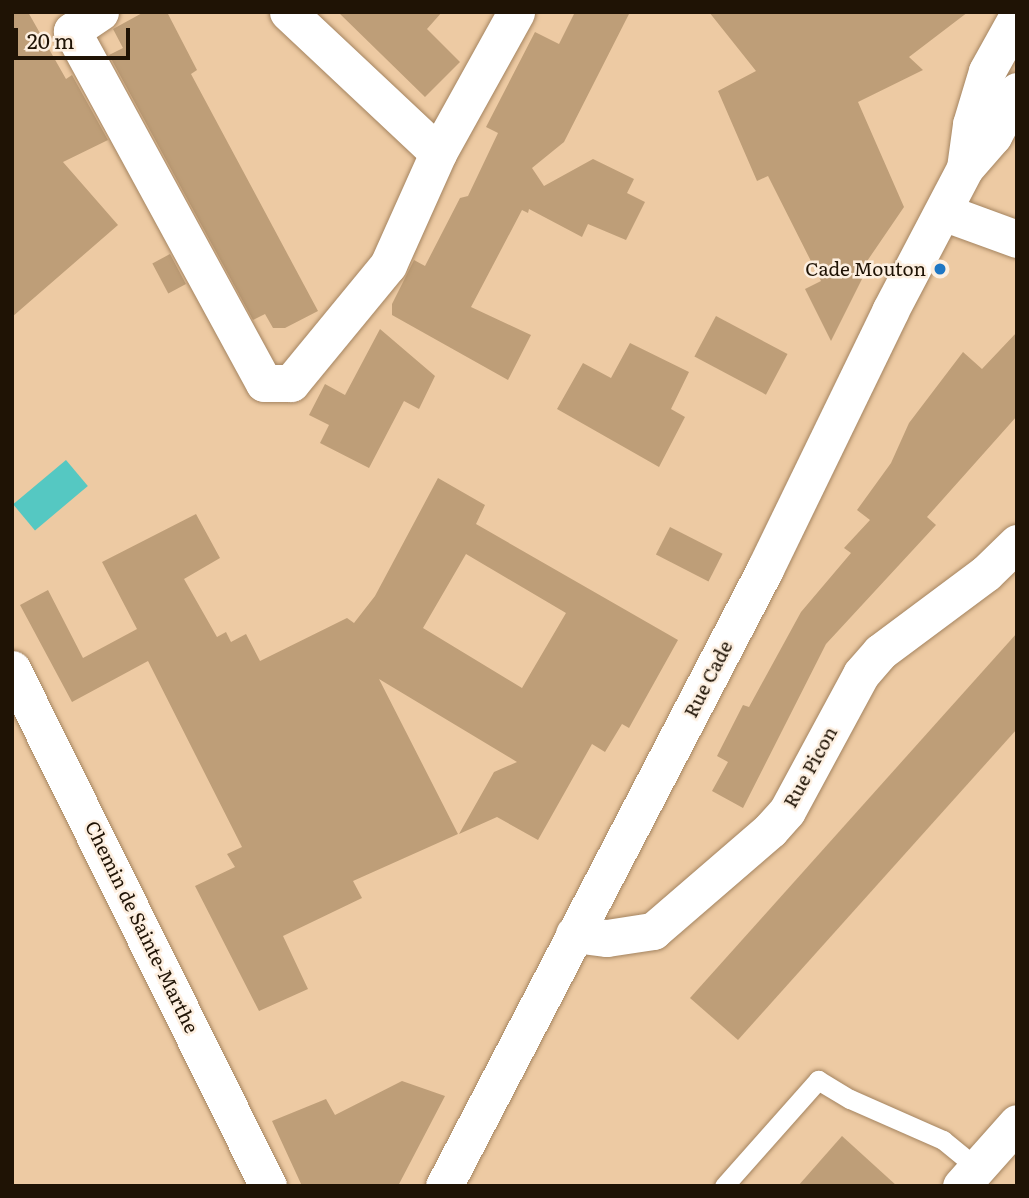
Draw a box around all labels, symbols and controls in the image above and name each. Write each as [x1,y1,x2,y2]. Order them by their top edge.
scale bar [18,14,133,58]
text: 20 m [27,24,74,55]
place label: Cade Mouton [805,258,926,280]
marker: Cade Mouton [932,261,948,277]
street label: Rue Cade [679,637,737,721]
street label: Rue Picon [778,722,842,812]
street label: Chemin de Sainte-Marthe [81,817,203,1037]

